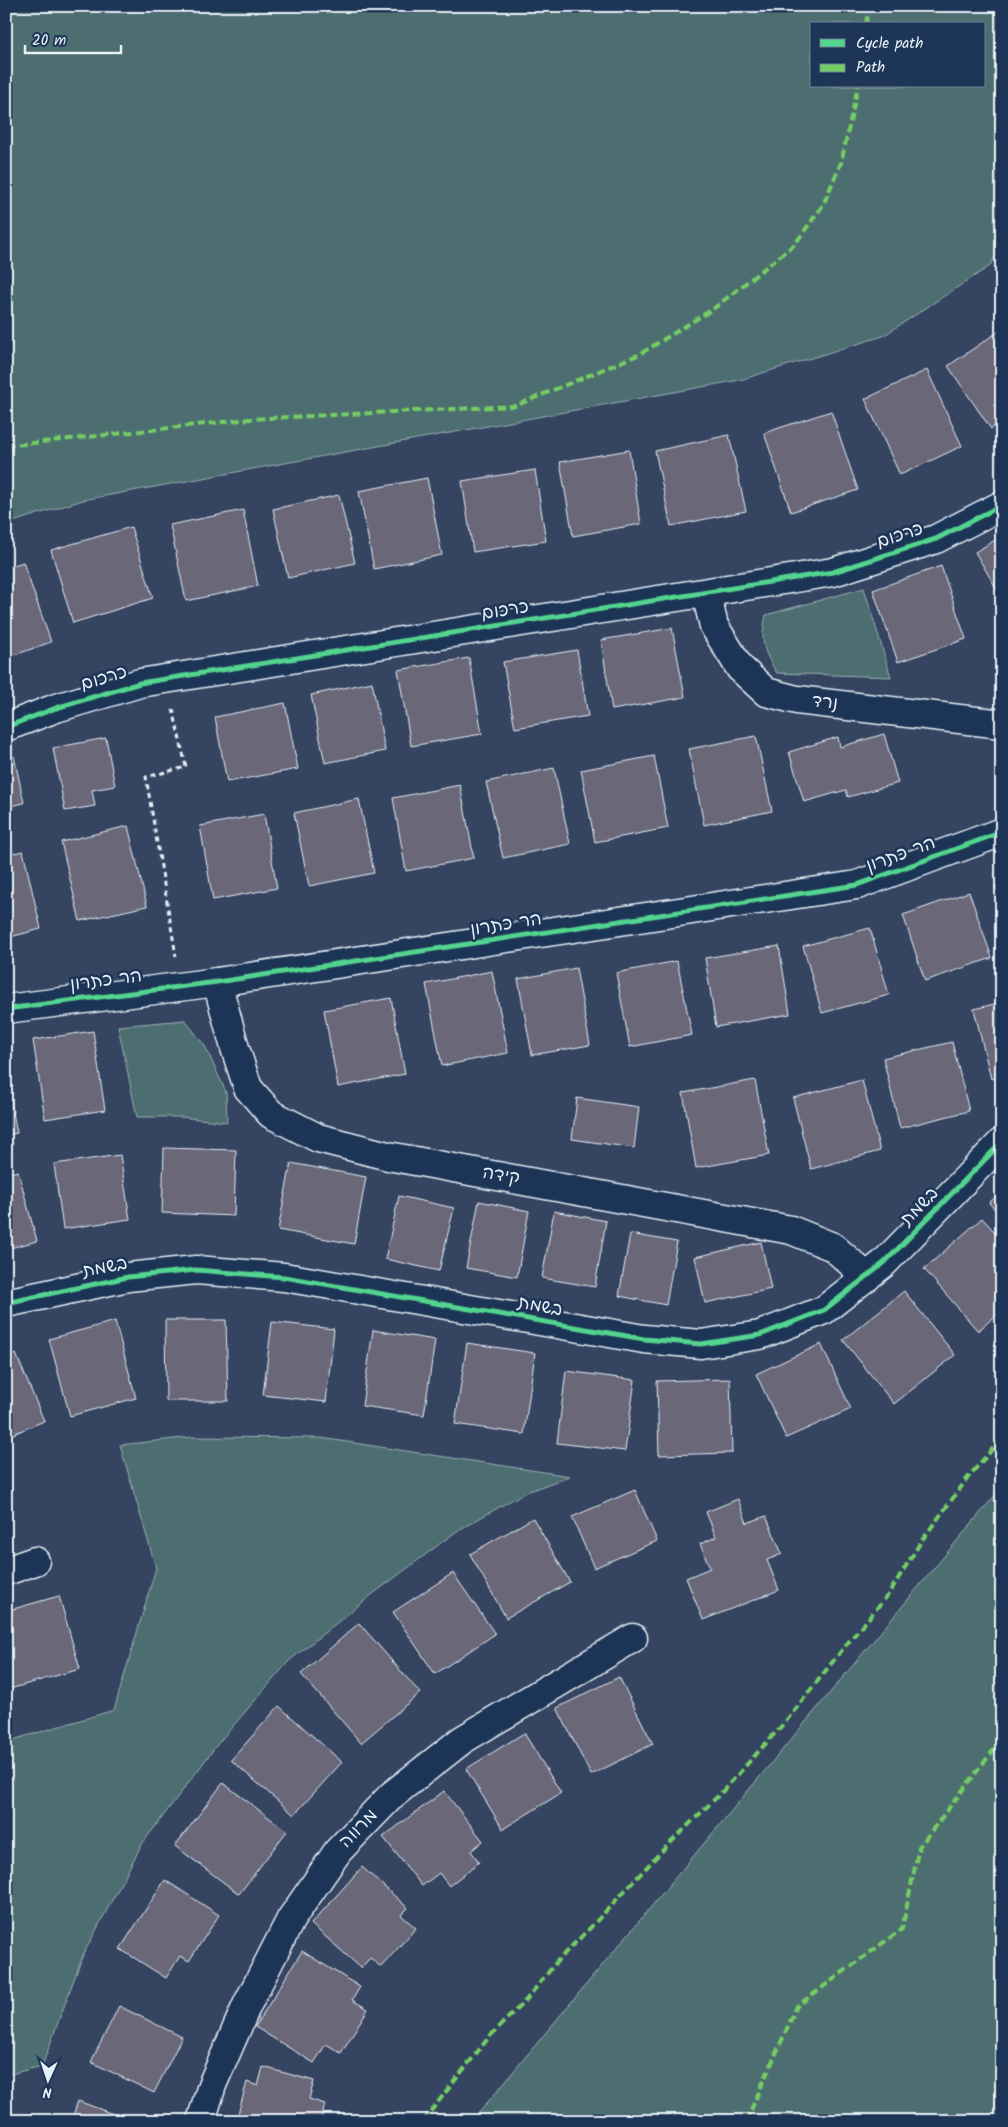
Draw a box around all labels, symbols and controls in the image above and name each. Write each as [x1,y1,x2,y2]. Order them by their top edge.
scale bar [25,22,121,54]
legend [810,22,986,88]
text: 20 m [32,29,66,53]
text: Cycle path [856,32,923,56]
text: Path [856,56,885,80]
street label: כרכום [873,515,927,557]
street label: כרכום [479,593,531,629]
street label: כרכום [77,658,131,700]
street label: נרד [810,687,840,719]
street label: הר כתרון [862,829,940,881]
street label: הר כתרון [468,905,544,945]
street label: הר כתרון [68,962,144,1000]
street label: קידה [480,1158,522,1194]
street label: בשמת [893,1181,946,1234]
street label: בשמת [79,1249,130,1287]
street label: בשמת [514,1289,565,1325]
street label: מרווה [333,1802,385,1856]
north arrow [22,2054,72,2104]
text: N [42,2081,52,2103]

